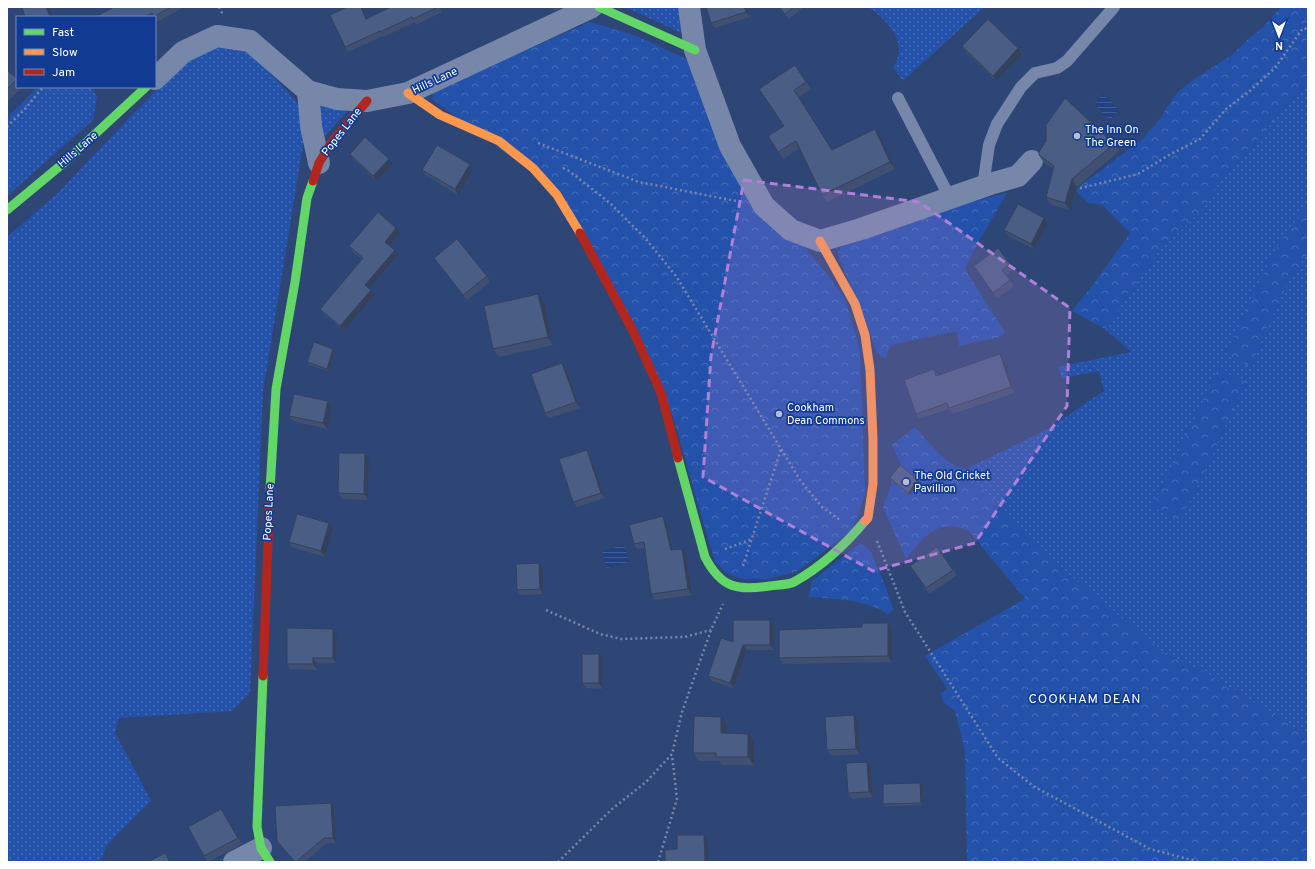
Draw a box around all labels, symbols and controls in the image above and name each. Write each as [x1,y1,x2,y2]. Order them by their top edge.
legend [16,16,156,88]
north arrow [1259,16,1299,56]
text: Fast [52,25,74,41]
text: N [1275,38,1283,52]
text: Slow [52,45,78,61]
street label: Hills Lane [410,64,460,98]
text: Jam [52,65,75,81]
street label: Popes Lane [319,105,365,159]
place label: The Inn On The Green [1085,123,1139,150]
street label: Hills Lane [55,129,101,171]
marker: The Inn On The Green [1072,131,1082,141]
place label: Cookham Dean Commons [787,401,865,428]
marker: Cookham Dean Commons [774,409,784,419]
place label: The Old Cricket Pavillion [914,469,990,496]
marker: The Old Cricket Pavillion [901,477,911,487]
street label: Popes Lane [261,483,277,541]
district label: COOKHAM DEAN [1028,692,1142,708]

